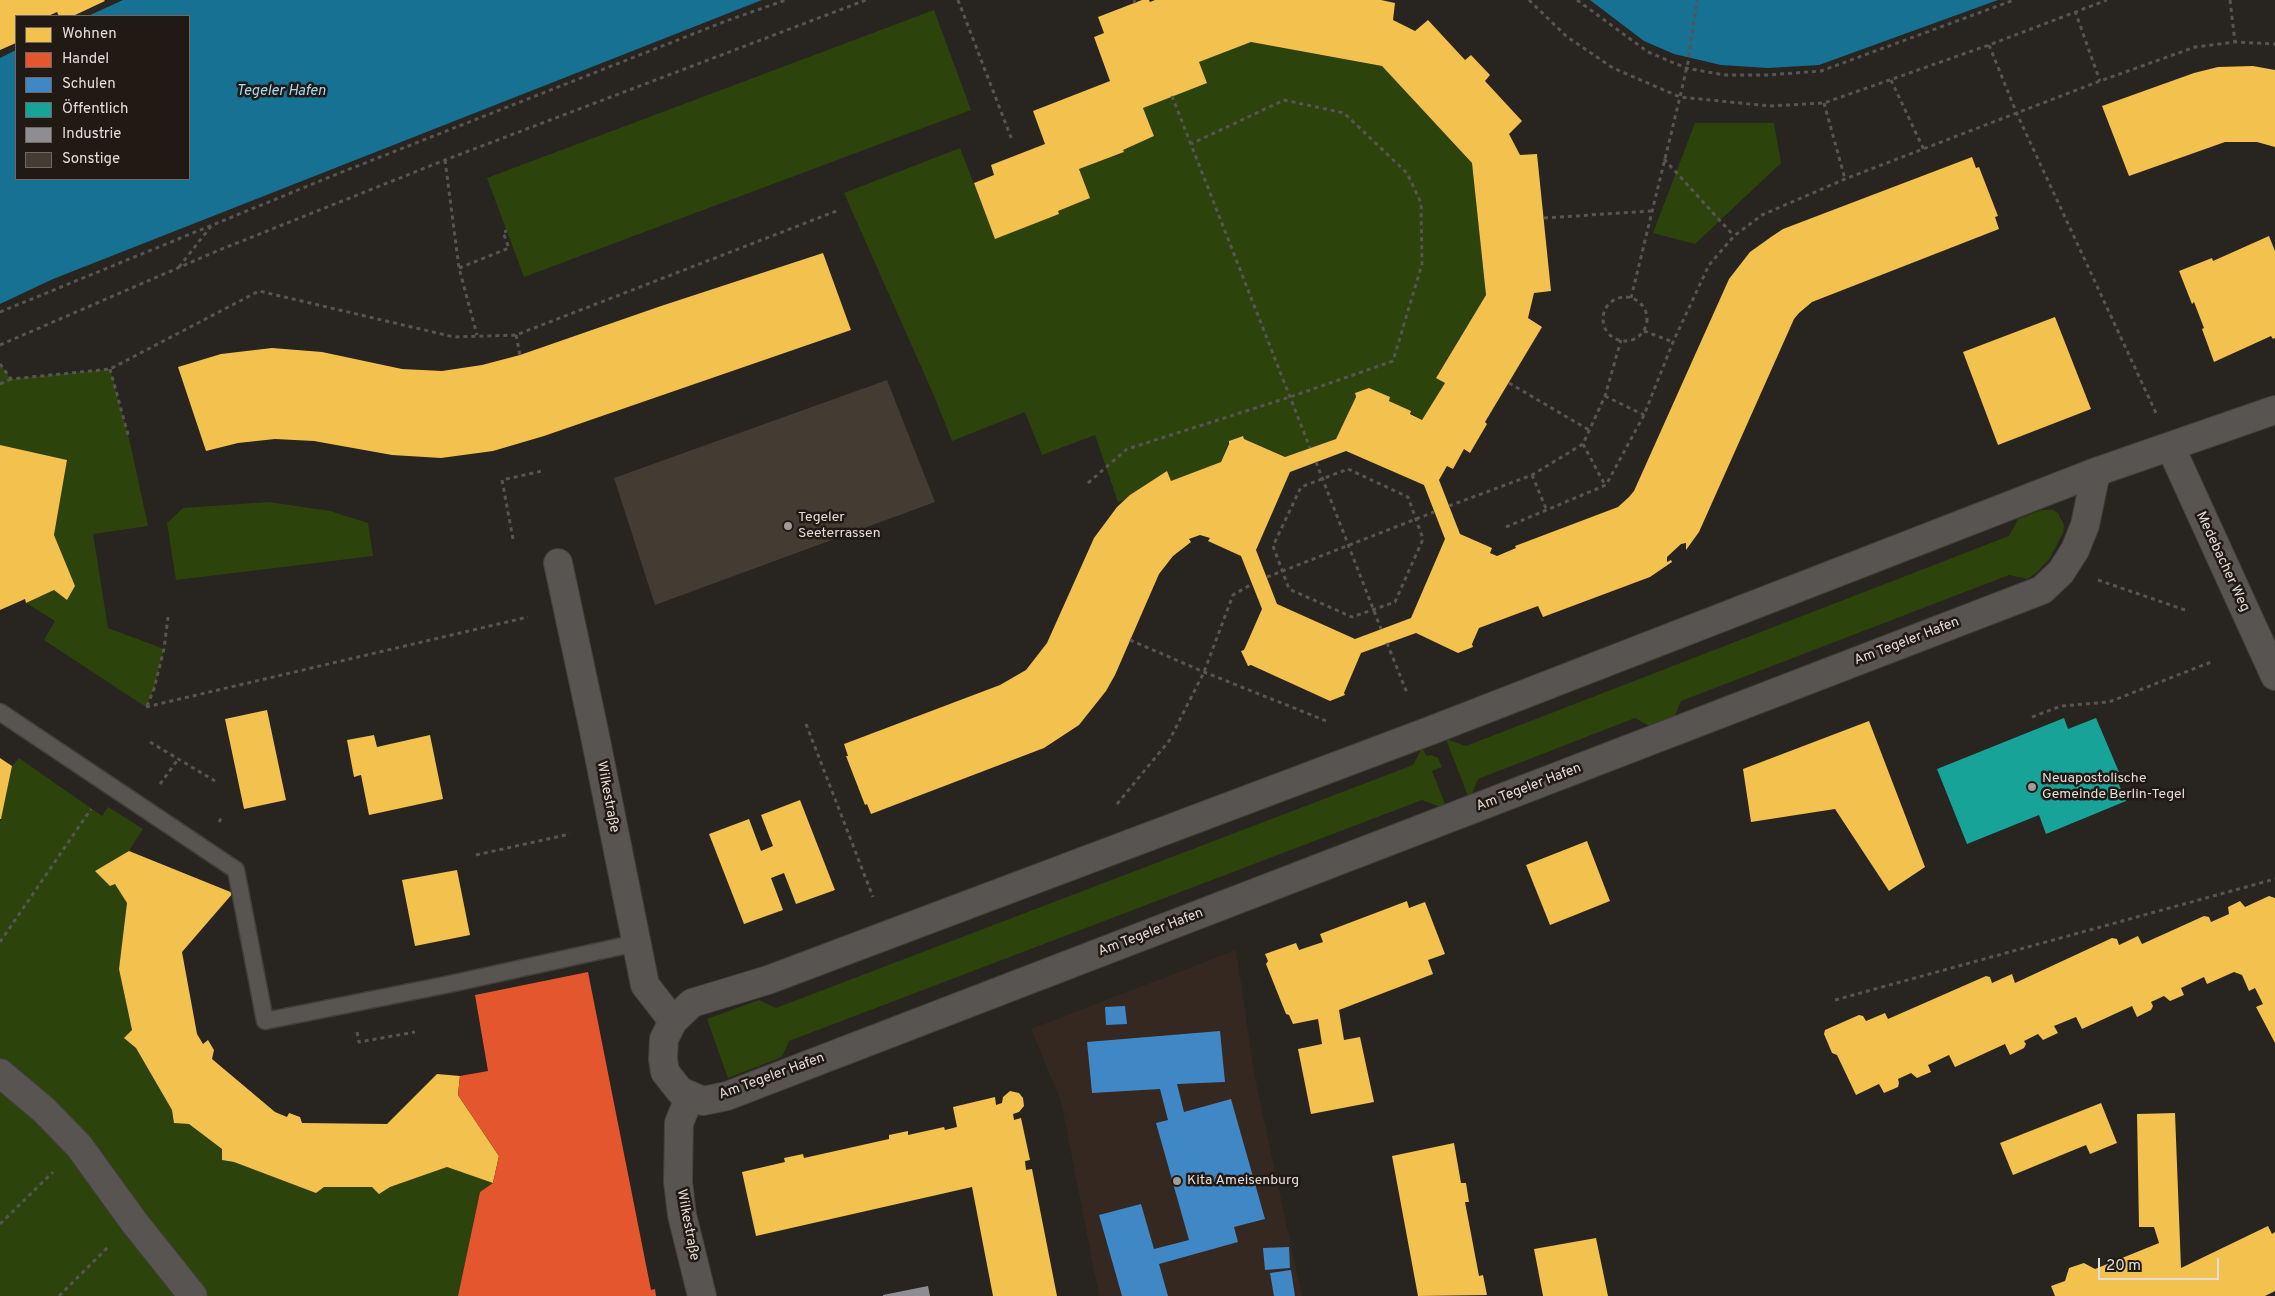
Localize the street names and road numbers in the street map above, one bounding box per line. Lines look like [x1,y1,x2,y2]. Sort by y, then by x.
street label: Medebacher Weg [2191,509,2253,615]
street label: Am Tegeler Hafen [1852,614,1962,670]
street label: Wilkestraße [592,760,622,834]
street label: Am Tegeler Hafen [1474,760,1584,816]
street label: Am Tegeler Hafen [1096,905,1206,961]
street label: Am Tegeler Hafen [717,1050,827,1104]
street label: Wilkestraße [672,1188,702,1262]

